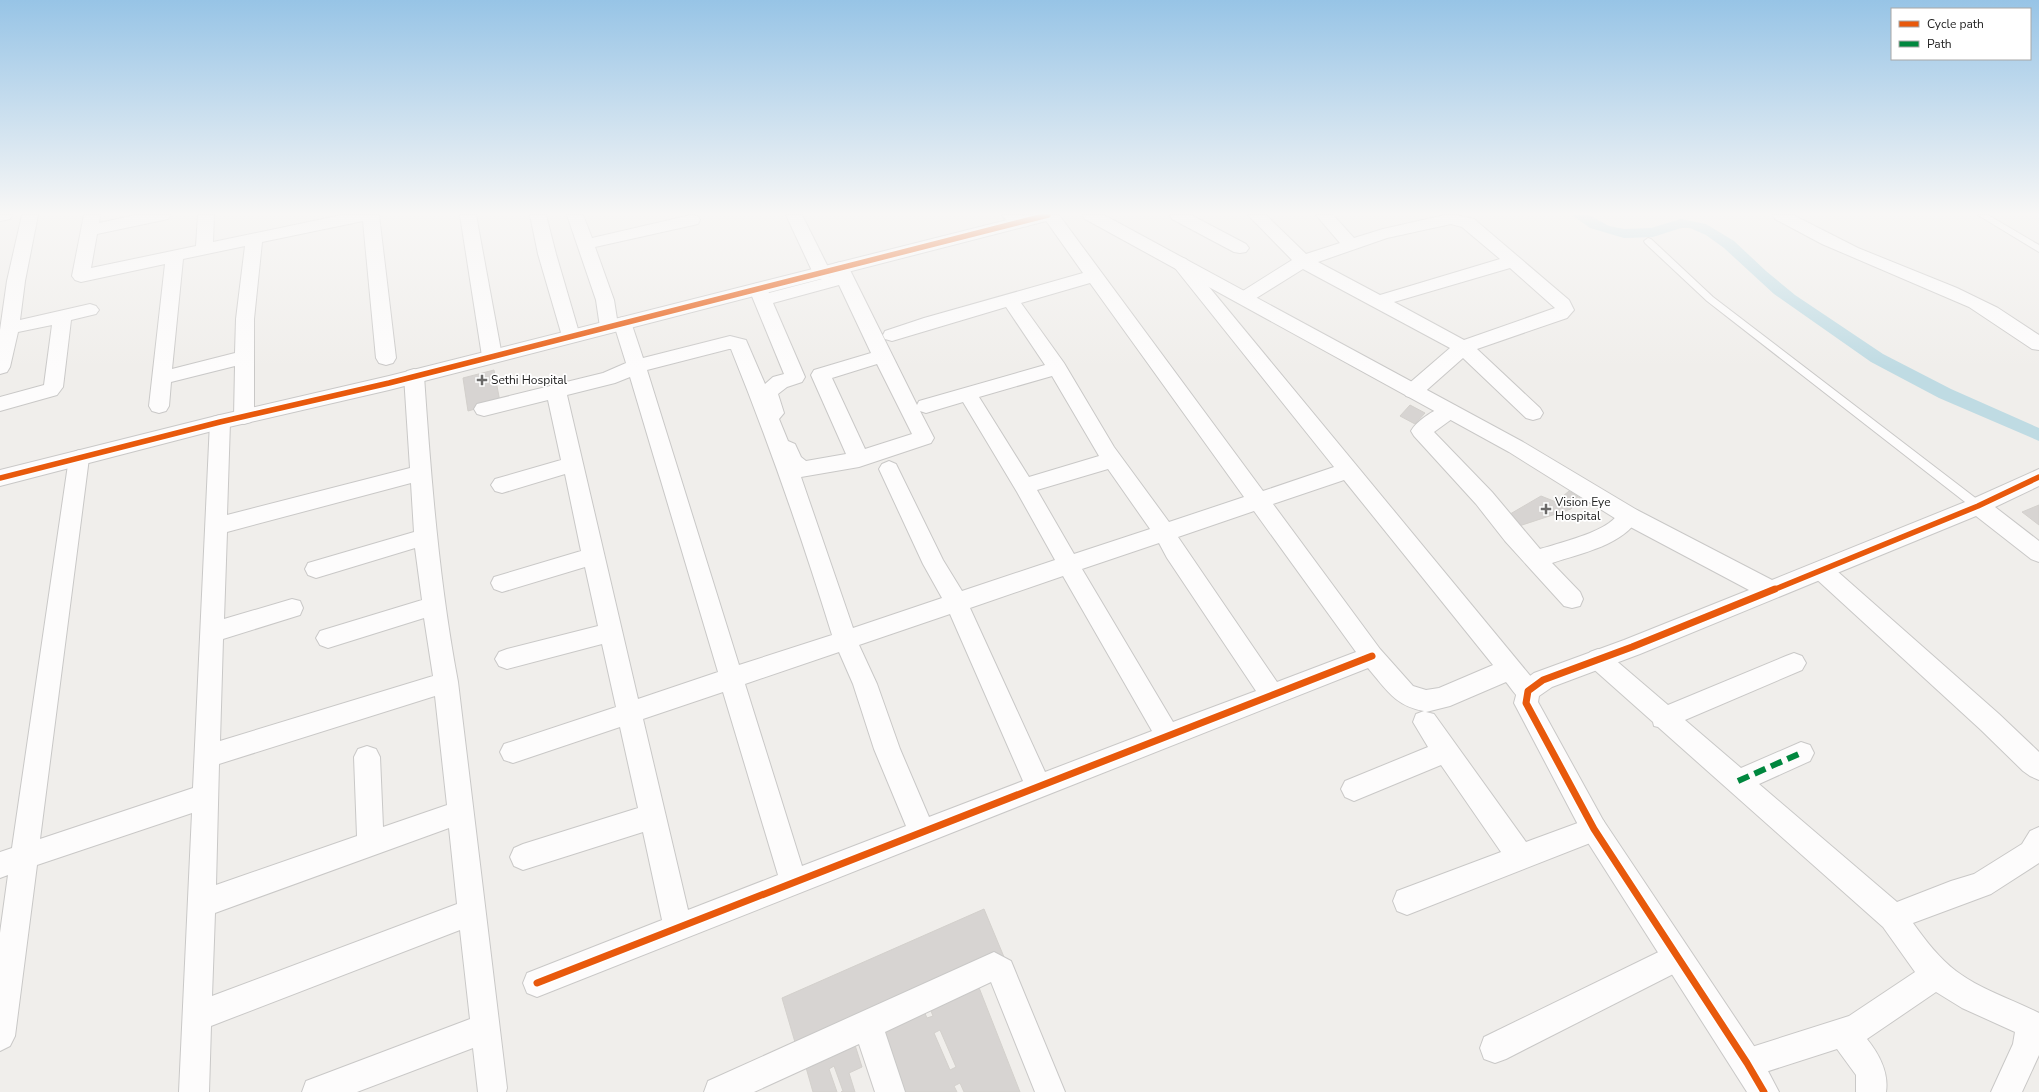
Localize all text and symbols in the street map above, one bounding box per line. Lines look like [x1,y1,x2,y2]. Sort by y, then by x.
legend [1891,8,2031,60]
text: Cycle path [1927,16,1984,32]
text: Path [1927,36,1952,52]
place label: Sethi Hospital [491,372,568,388]
marker: Sethi Hospital [476,374,488,386]
place label: Vision Eye Hospital [1554,494,1611,524]
marker: Vision Eye Hospital [1540,503,1552,515]

